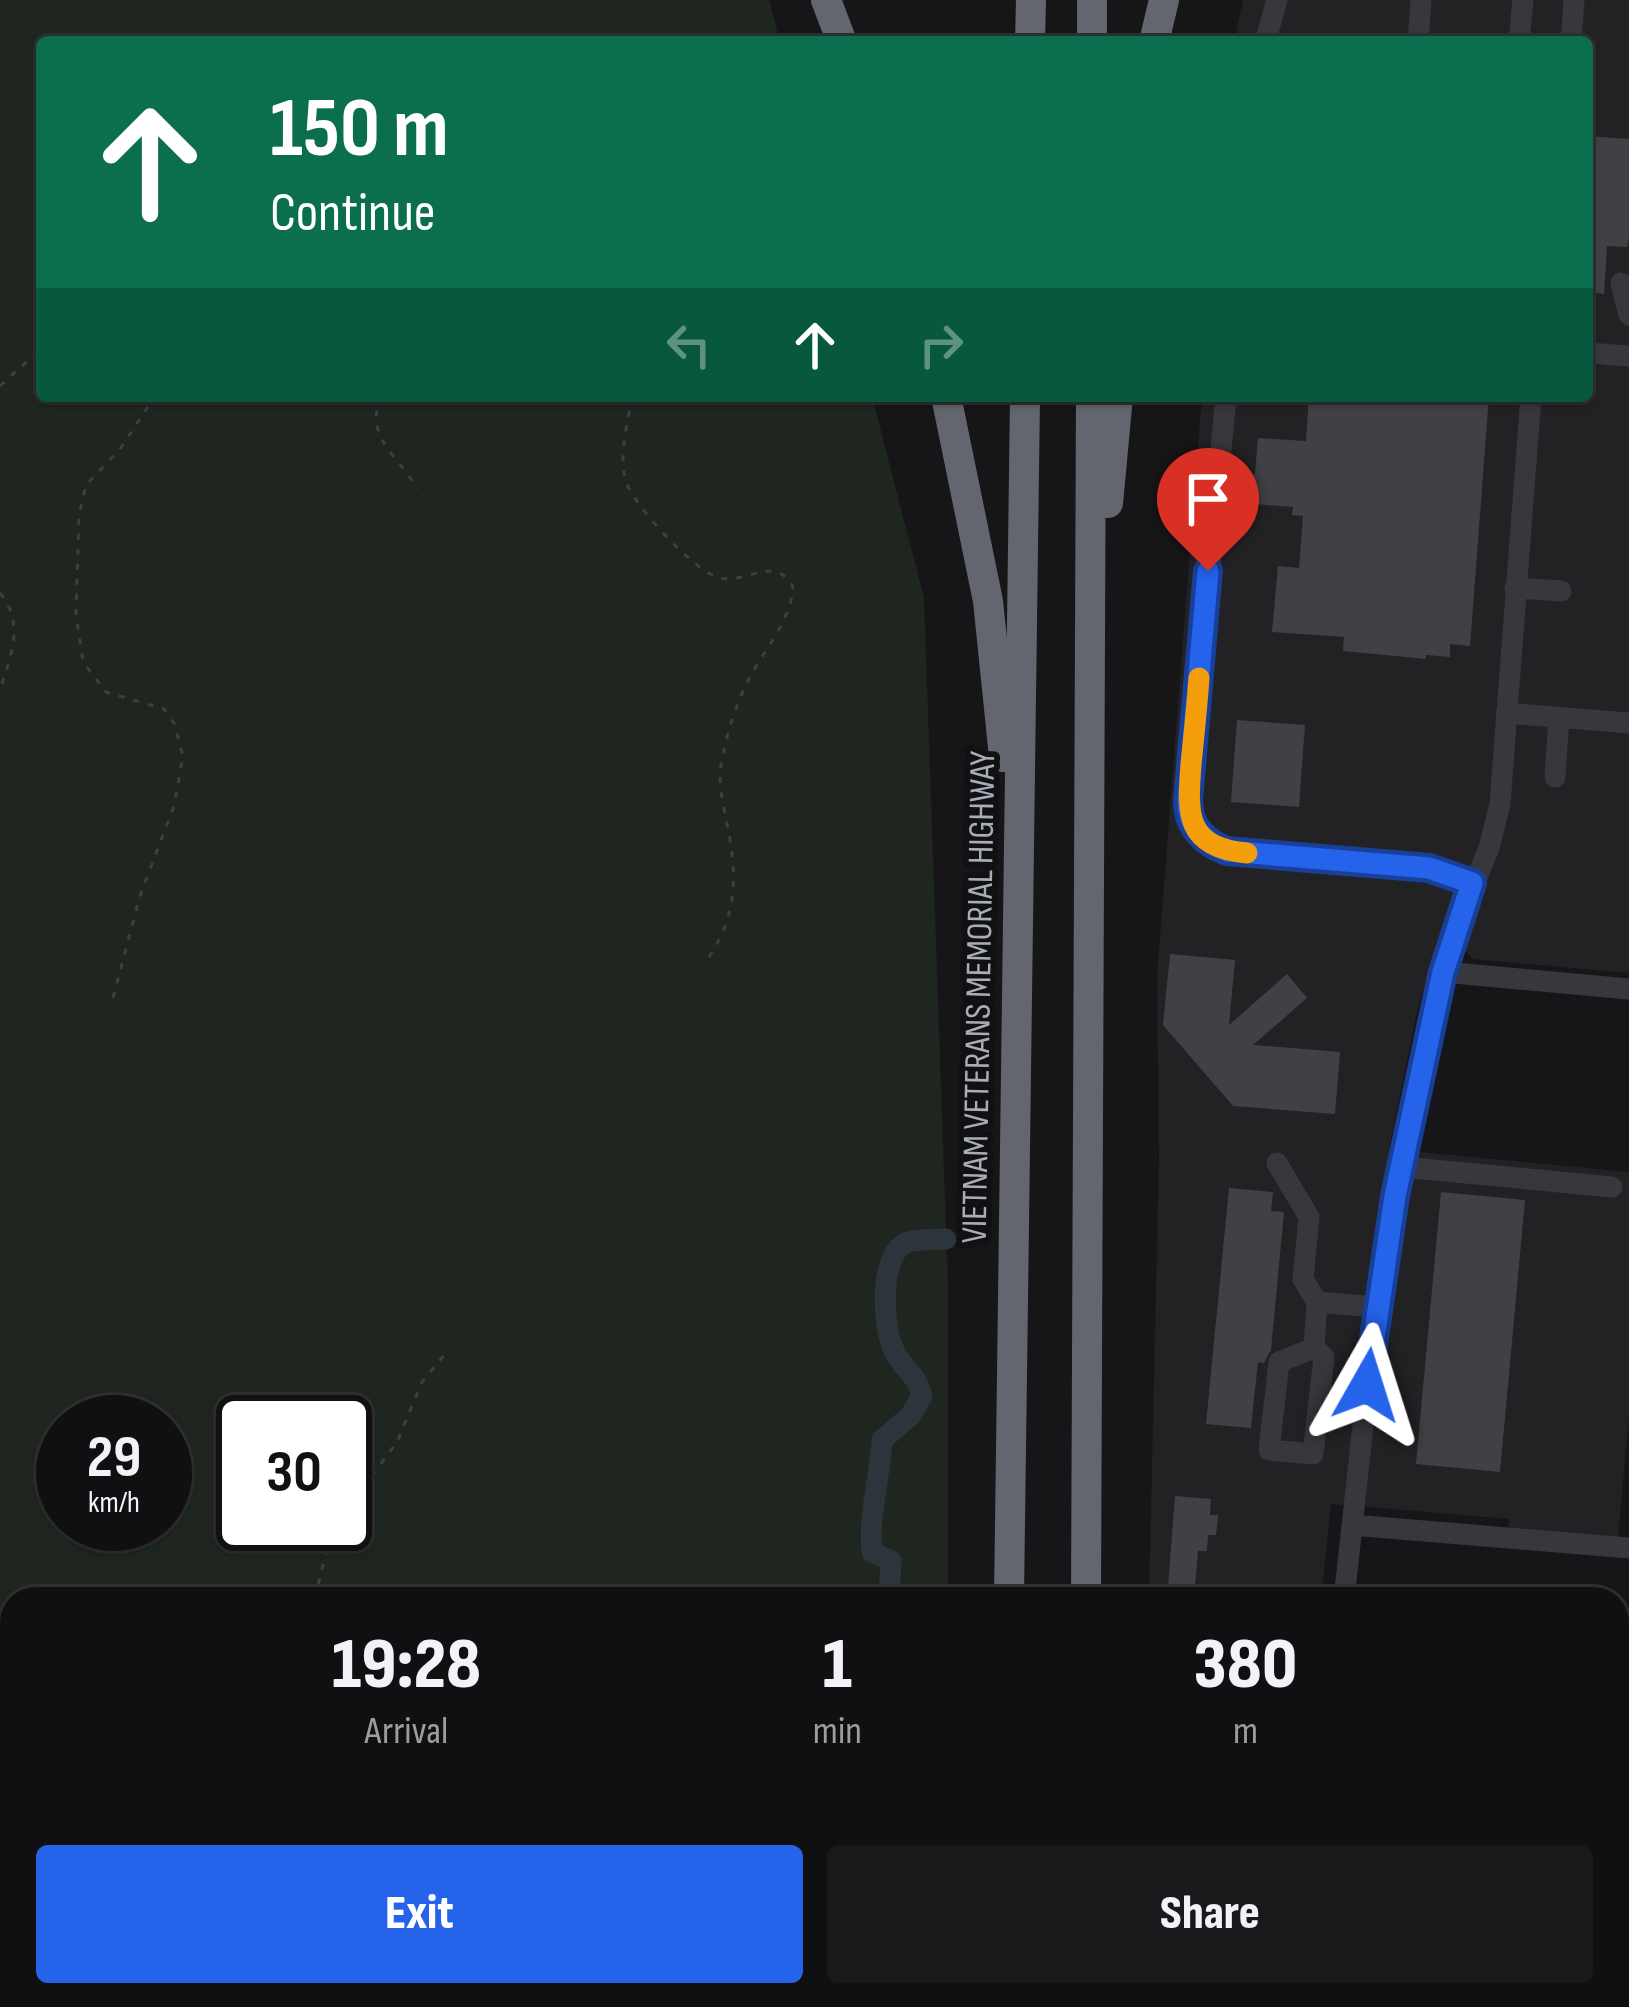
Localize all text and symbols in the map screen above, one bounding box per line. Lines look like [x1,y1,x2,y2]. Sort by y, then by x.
text: 150 m [270,79,449,180]
icon: ahead [72,84,228,240]
text: Continue [270,181,436,246]
icon: left [656,312,722,378]
icon: ahead [782,312,848,378]
icon: right [908,312,974,378]
pin [1157,448,1259,571]
icon: arrive [1175,466,1241,532]
street label: VIETNAM VETERANS MEMORIAL HIGHWAY [954,750,1005,1244]
position arrow [1304,1322,1430,1448]
speed limit sign: 30 [216,1395,372,1551]
text: 29 [87,1422,141,1494]
text: km/h [88,1485,140,1521]
text: 19:28 [332,1622,481,1709]
text: 1 [823,1622,852,1709]
text: 380 [1194,1622,1297,1709]
text: Arrival [365,1708,448,1755]
text: min [813,1708,862,1755]
text: m [1233,1708,1258,1755]
button: Exit [36,1845,803,1983]
button: Share [827,1845,1593,1983]

